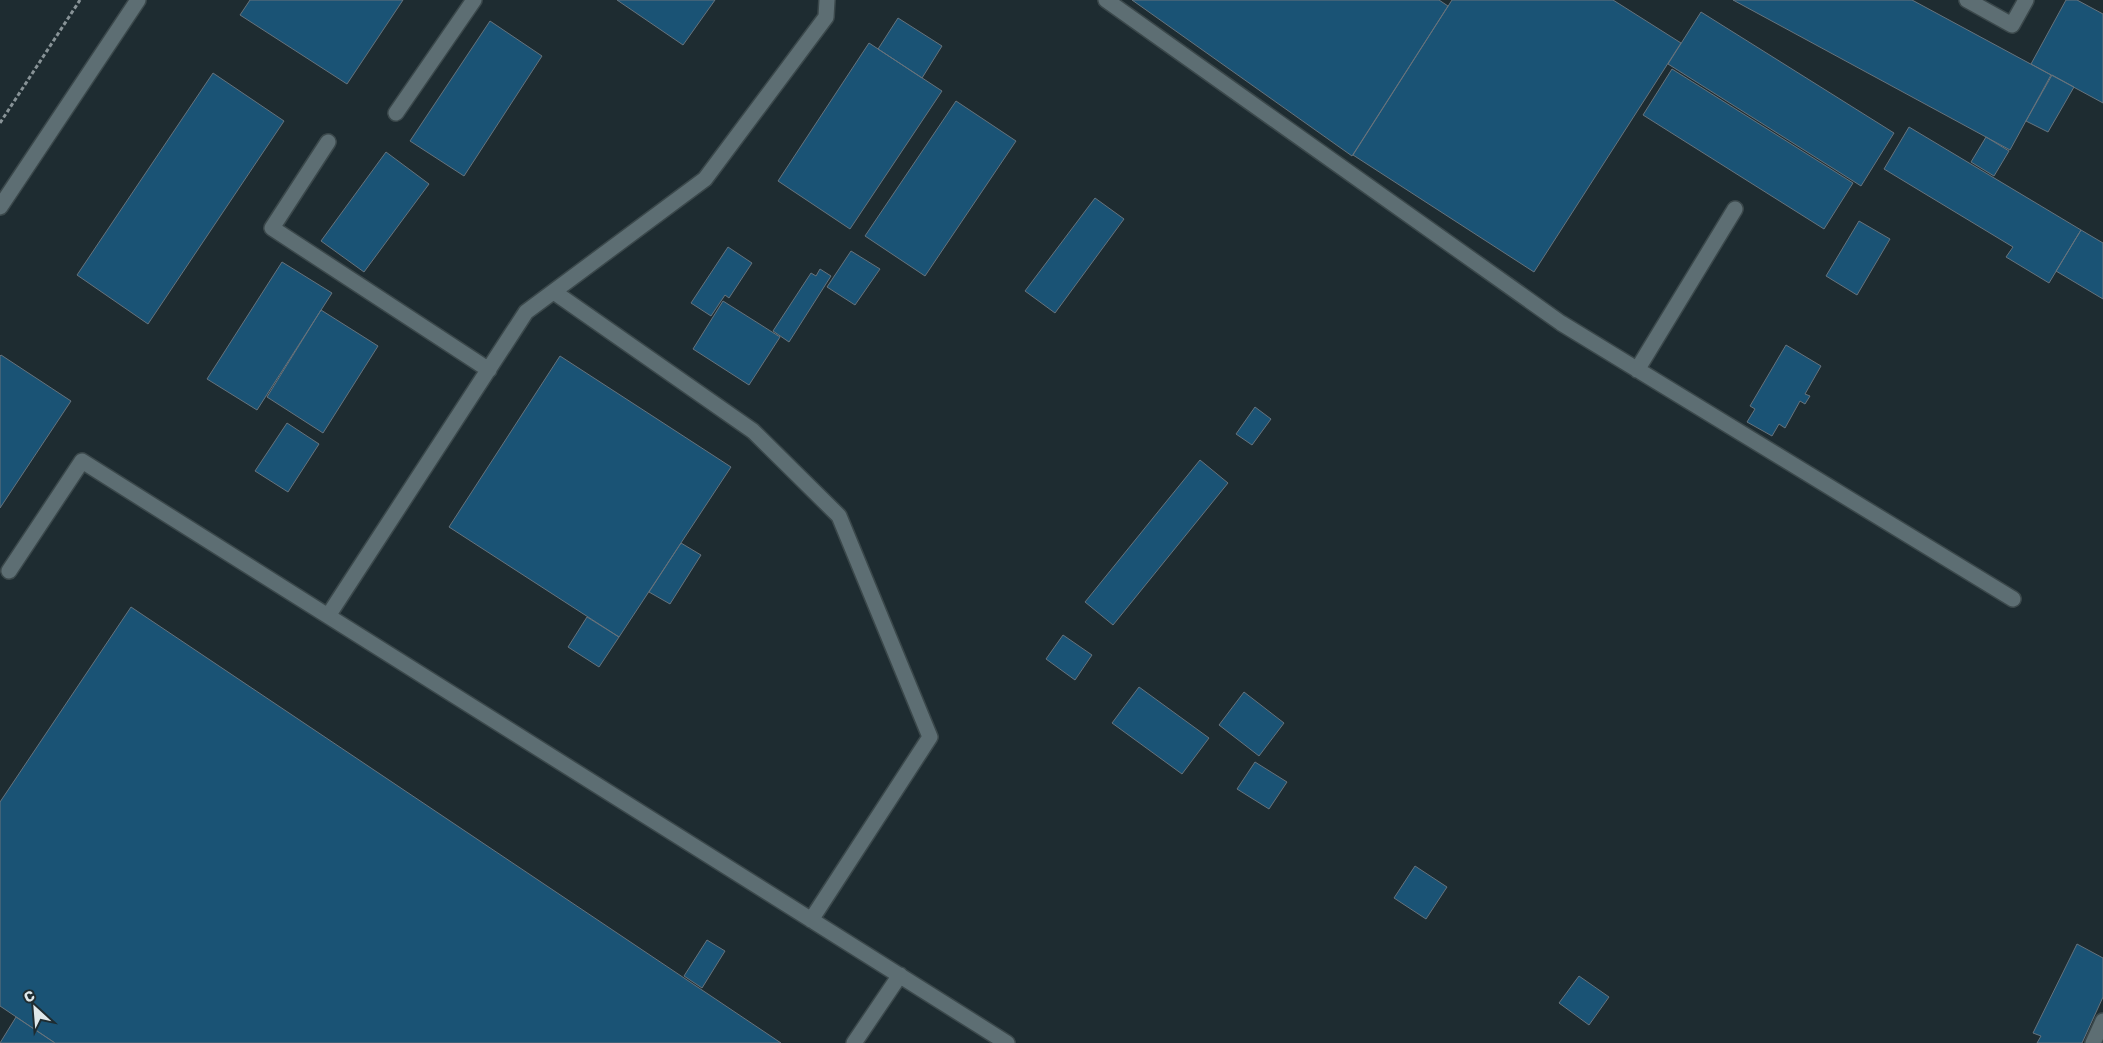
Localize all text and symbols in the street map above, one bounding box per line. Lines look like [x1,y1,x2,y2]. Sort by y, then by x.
north arrow [10,983,60,1033]
text: С [21,987,38,1007]

